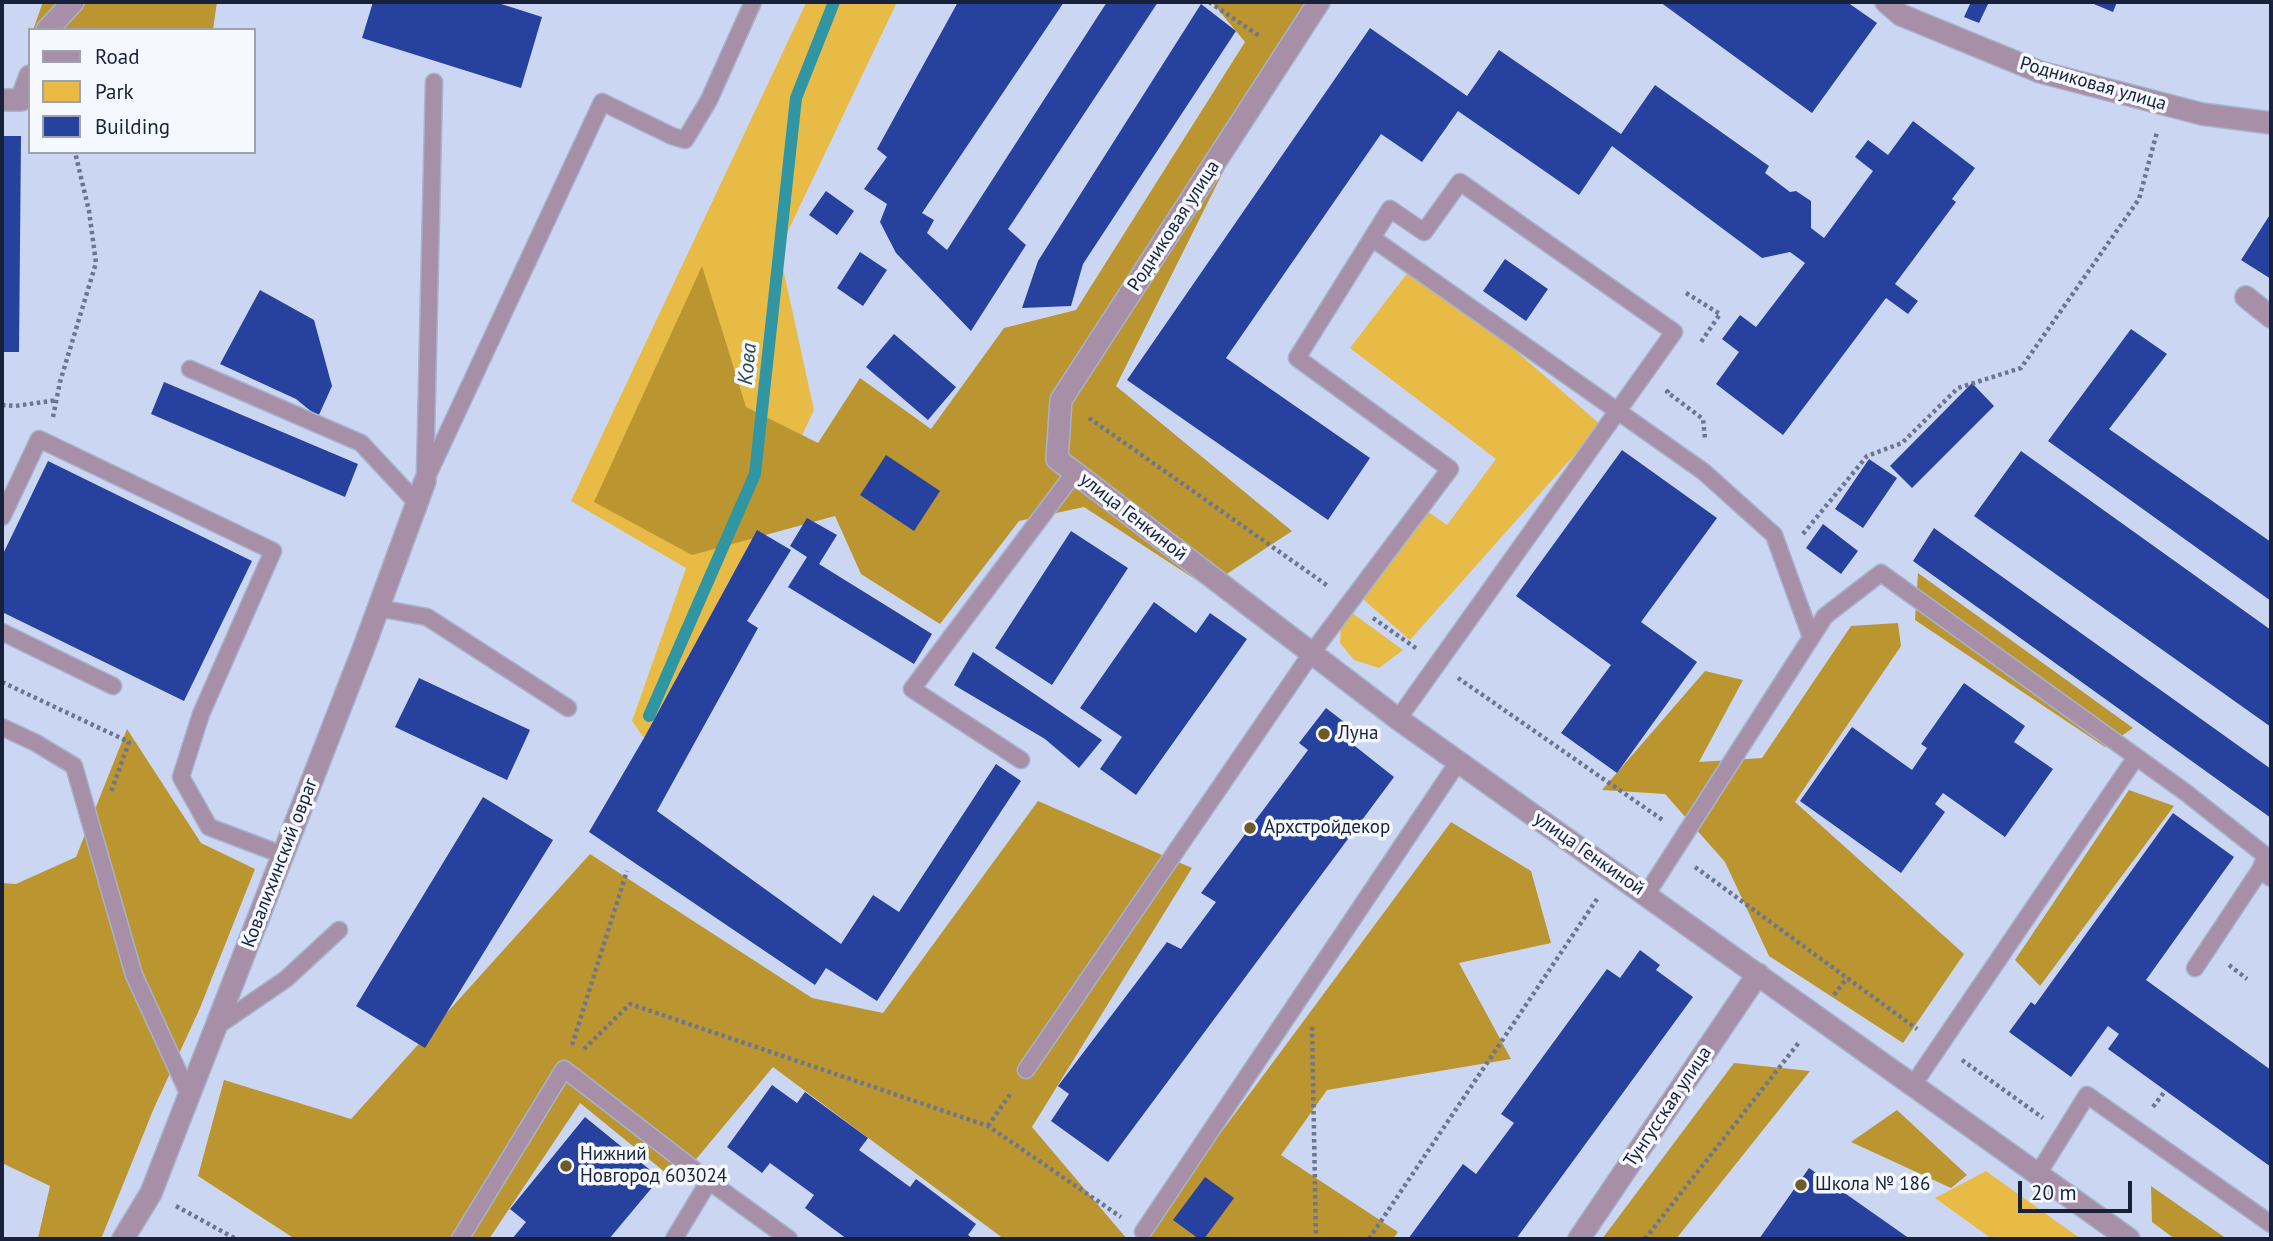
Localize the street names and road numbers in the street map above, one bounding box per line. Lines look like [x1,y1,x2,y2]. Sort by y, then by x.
street label: Родниковая улица [2017,52,2169,116]
street label: Родниковая улица [1123,156,1225,296]
street label: улица Генкиной [1075,468,1191,566]
street label: Ковалихинский овраг [237,775,323,951]
street label: улица Генкиной [1529,807,1649,901]
street label: Тунгусская улица [1619,1042,1717,1172]

